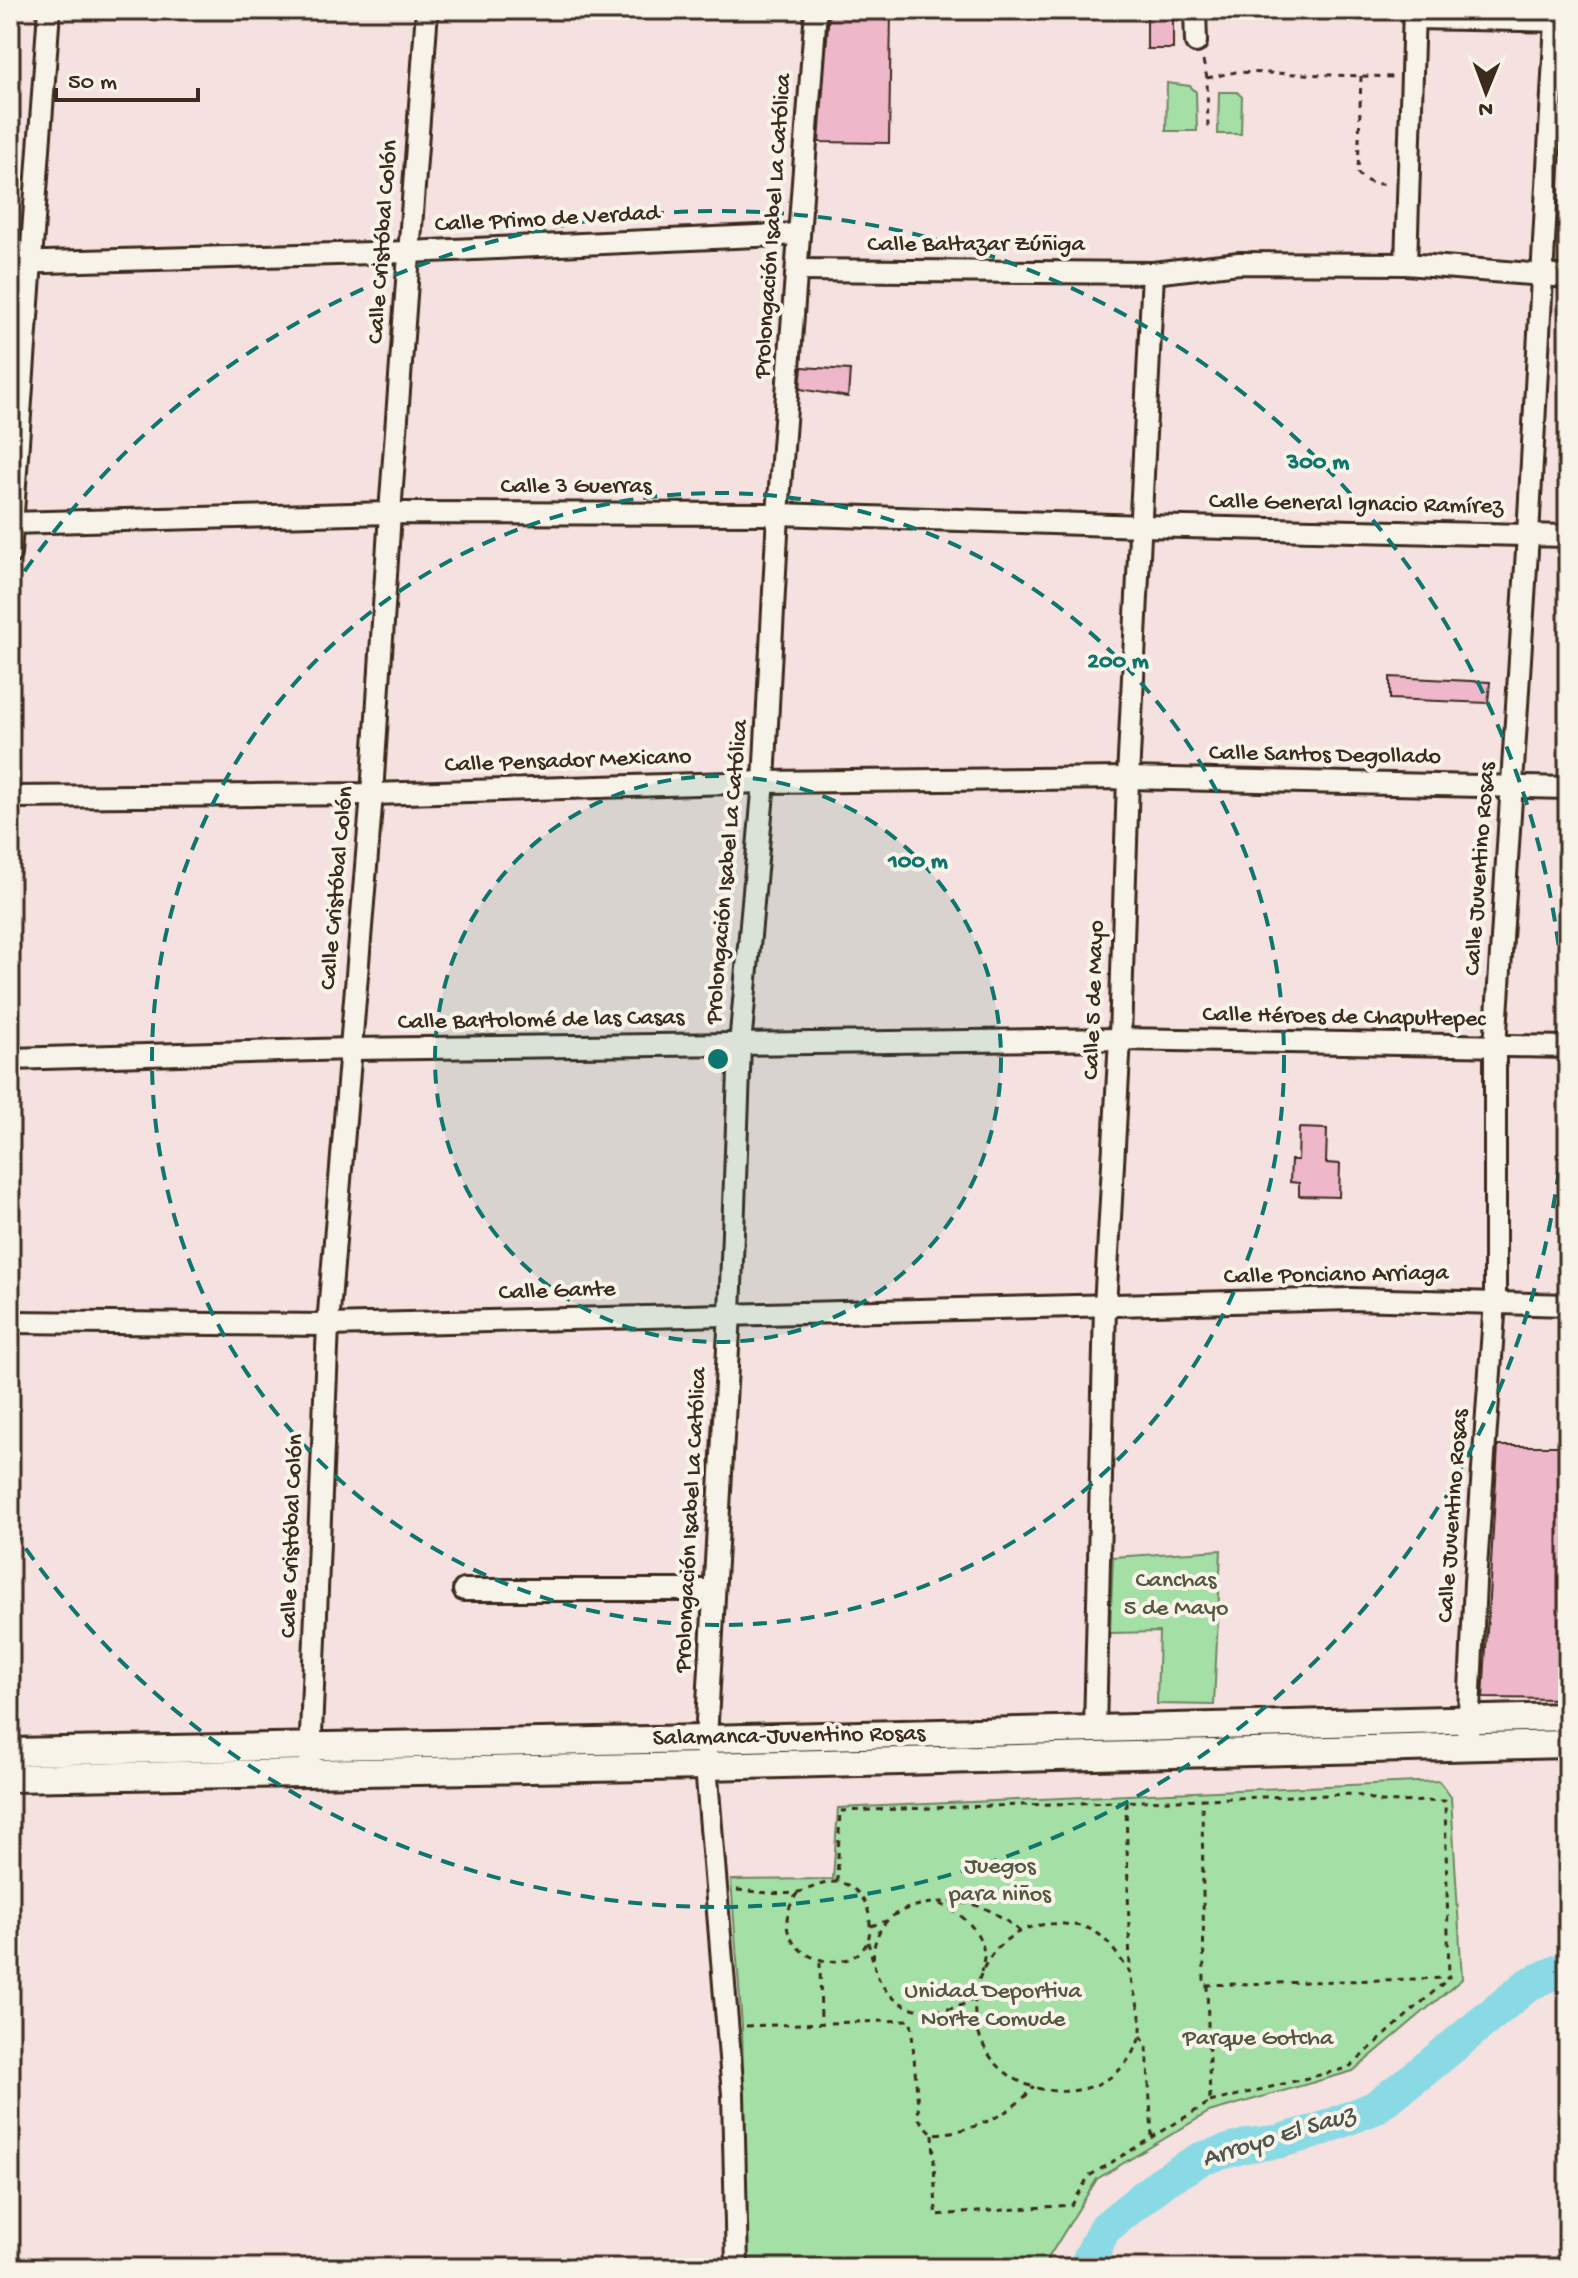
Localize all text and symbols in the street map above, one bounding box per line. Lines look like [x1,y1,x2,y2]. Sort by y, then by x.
scale bar [56,52,198,102]
north arrow [1446,52,1526,132]
text: 50 m [68,69,117,98]
street label: Prolongación Isabel La Católica [749,72,799,380]
text: N [1478,95,1493,121]
street label: Calle Cristóbal Colón [362,138,406,345]
street label: Calle Primo de Verdad [434,200,662,240]
street label: Calle Baltazar Zúñiga [867,231,1085,260]
text: 300 m [1286,449,1349,478]
street label: Calle 3 Guerras [500,473,653,502]
street label: Calle General Ignacio Ramírez [1209,488,1505,522]
text: 200 m [1087,648,1149,677]
street label: Prolongación Isabel La Católica [700,718,756,1026]
street label: Calle Santos Degollado [1209,739,1441,773]
street label: Calle Pensador Mexicano [444,743,692,781]
street label: Calle Juventino Rosas [1459,760,1503,977]
street label: Calle Cristóbal Colón [315,784,361,991]
text: 100 m [887,848,948,877]
street label: Calle 5 de Mayo [1078,920,1112,1080]
street label: Calle Héroes de Chapultepec [1202,1001,1487,1035]
street label: Calle Bartolomé de las Casas [397,1004,686,1038]
centre of rings [704,1045,732,1073]
street label: Calle Ponciano Arriaga [1223,1260,1449,1292]
street label: Calle Gante [498,1275,617,1309]
street label: Prolongación Isabel La Católica [669,1366,715,1674]
street label: Calle Juventino Rosas [1432,1407,1476,1624]
street label: Calle Cristóbal Colón [275,1433,311,1639]
park label: Canchas 5 de Mayo [1124,1567,1228,1624]
street label: Salamanca-Juventino Rosas [652,1720,927,1754]
park label: Juegos para niños [948,1853,1052,1910]
park label: Unidad Deportiva Norte Comude [904,1978,1082,2035]
park label: Parque Gotcha [1182,2025,1334,2054]
water label: Arroyo El Sauz [1199,2100,1361,2176]

